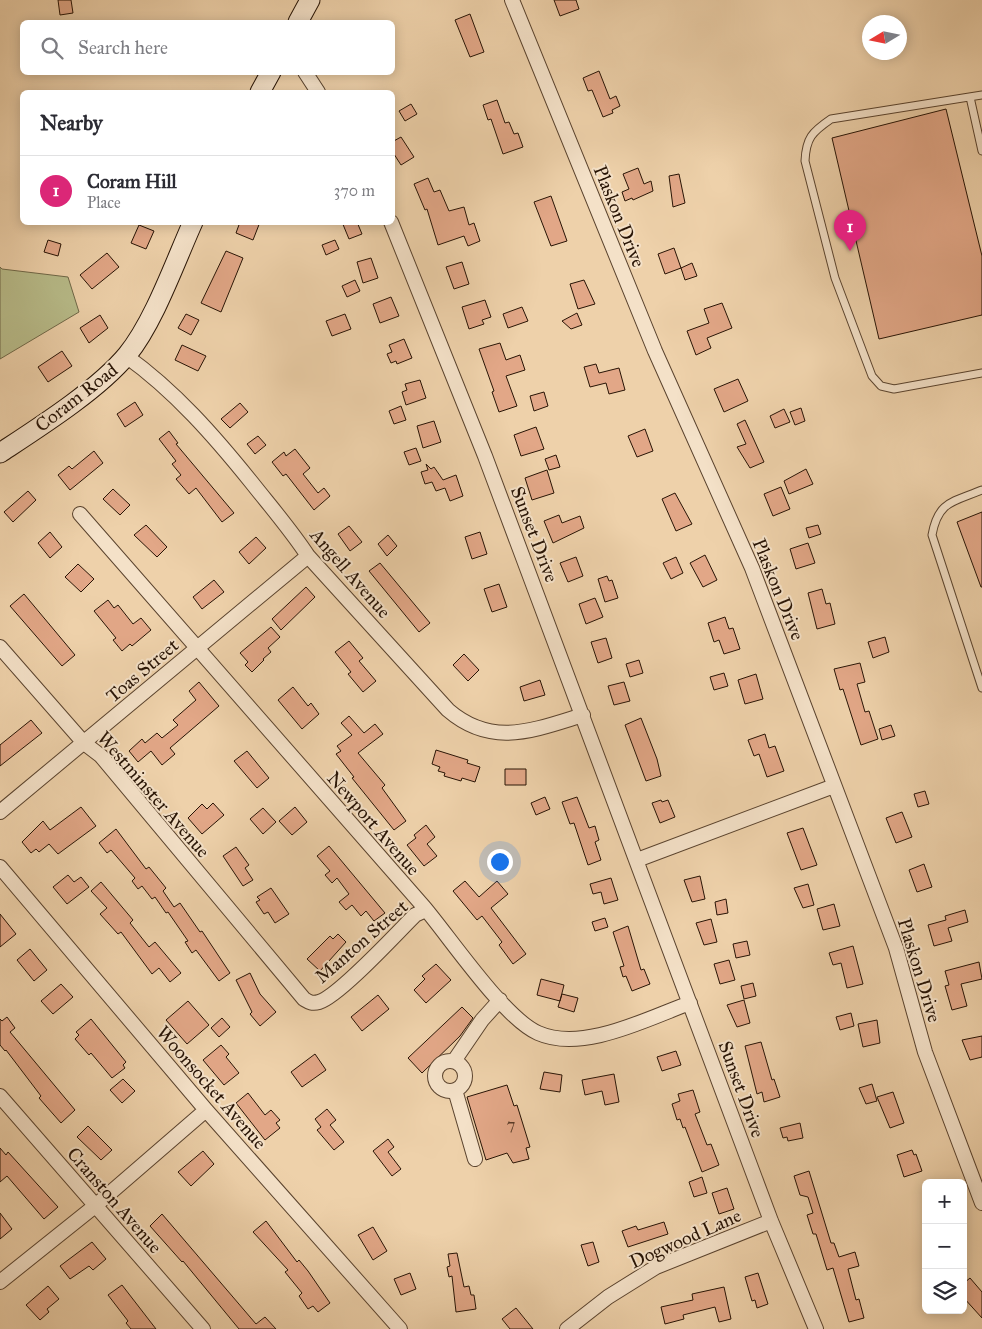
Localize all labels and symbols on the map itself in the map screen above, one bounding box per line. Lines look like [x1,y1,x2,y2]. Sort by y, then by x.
north arrow [862,15,907,60]
street label: Plaskon Drive [589,162,650,270]
pin: 1 [834,210,866,251]
street label: Coram Road [30,358,122,437]
street label: Sunset Drive [506,483,563,585]
street label: Angell Avenue [304,523,396,624]
street label: Plaskon Drive [748,535,809,643]
street label: Toas Street [101,633,183,707]
street label: Westminster Avenue [92,726,215,862]
street label: Newport Avenue [322,767,425,880]
your location [487,849,513,875]
street label: Manton Street [310,895,413,988]
street label: Plaskon Drive [893,915,946,1025]
street label: Woonsocket Avenue [152,1021,272,1154]
street label: Sunset Drive [713,1038,770,1141]
house number: 7 [507,1115,515,1134]
street label: Cranston Avenue [62,1143,167,1258]
street label: Dogwood Lane [626,1204,745,1274]

